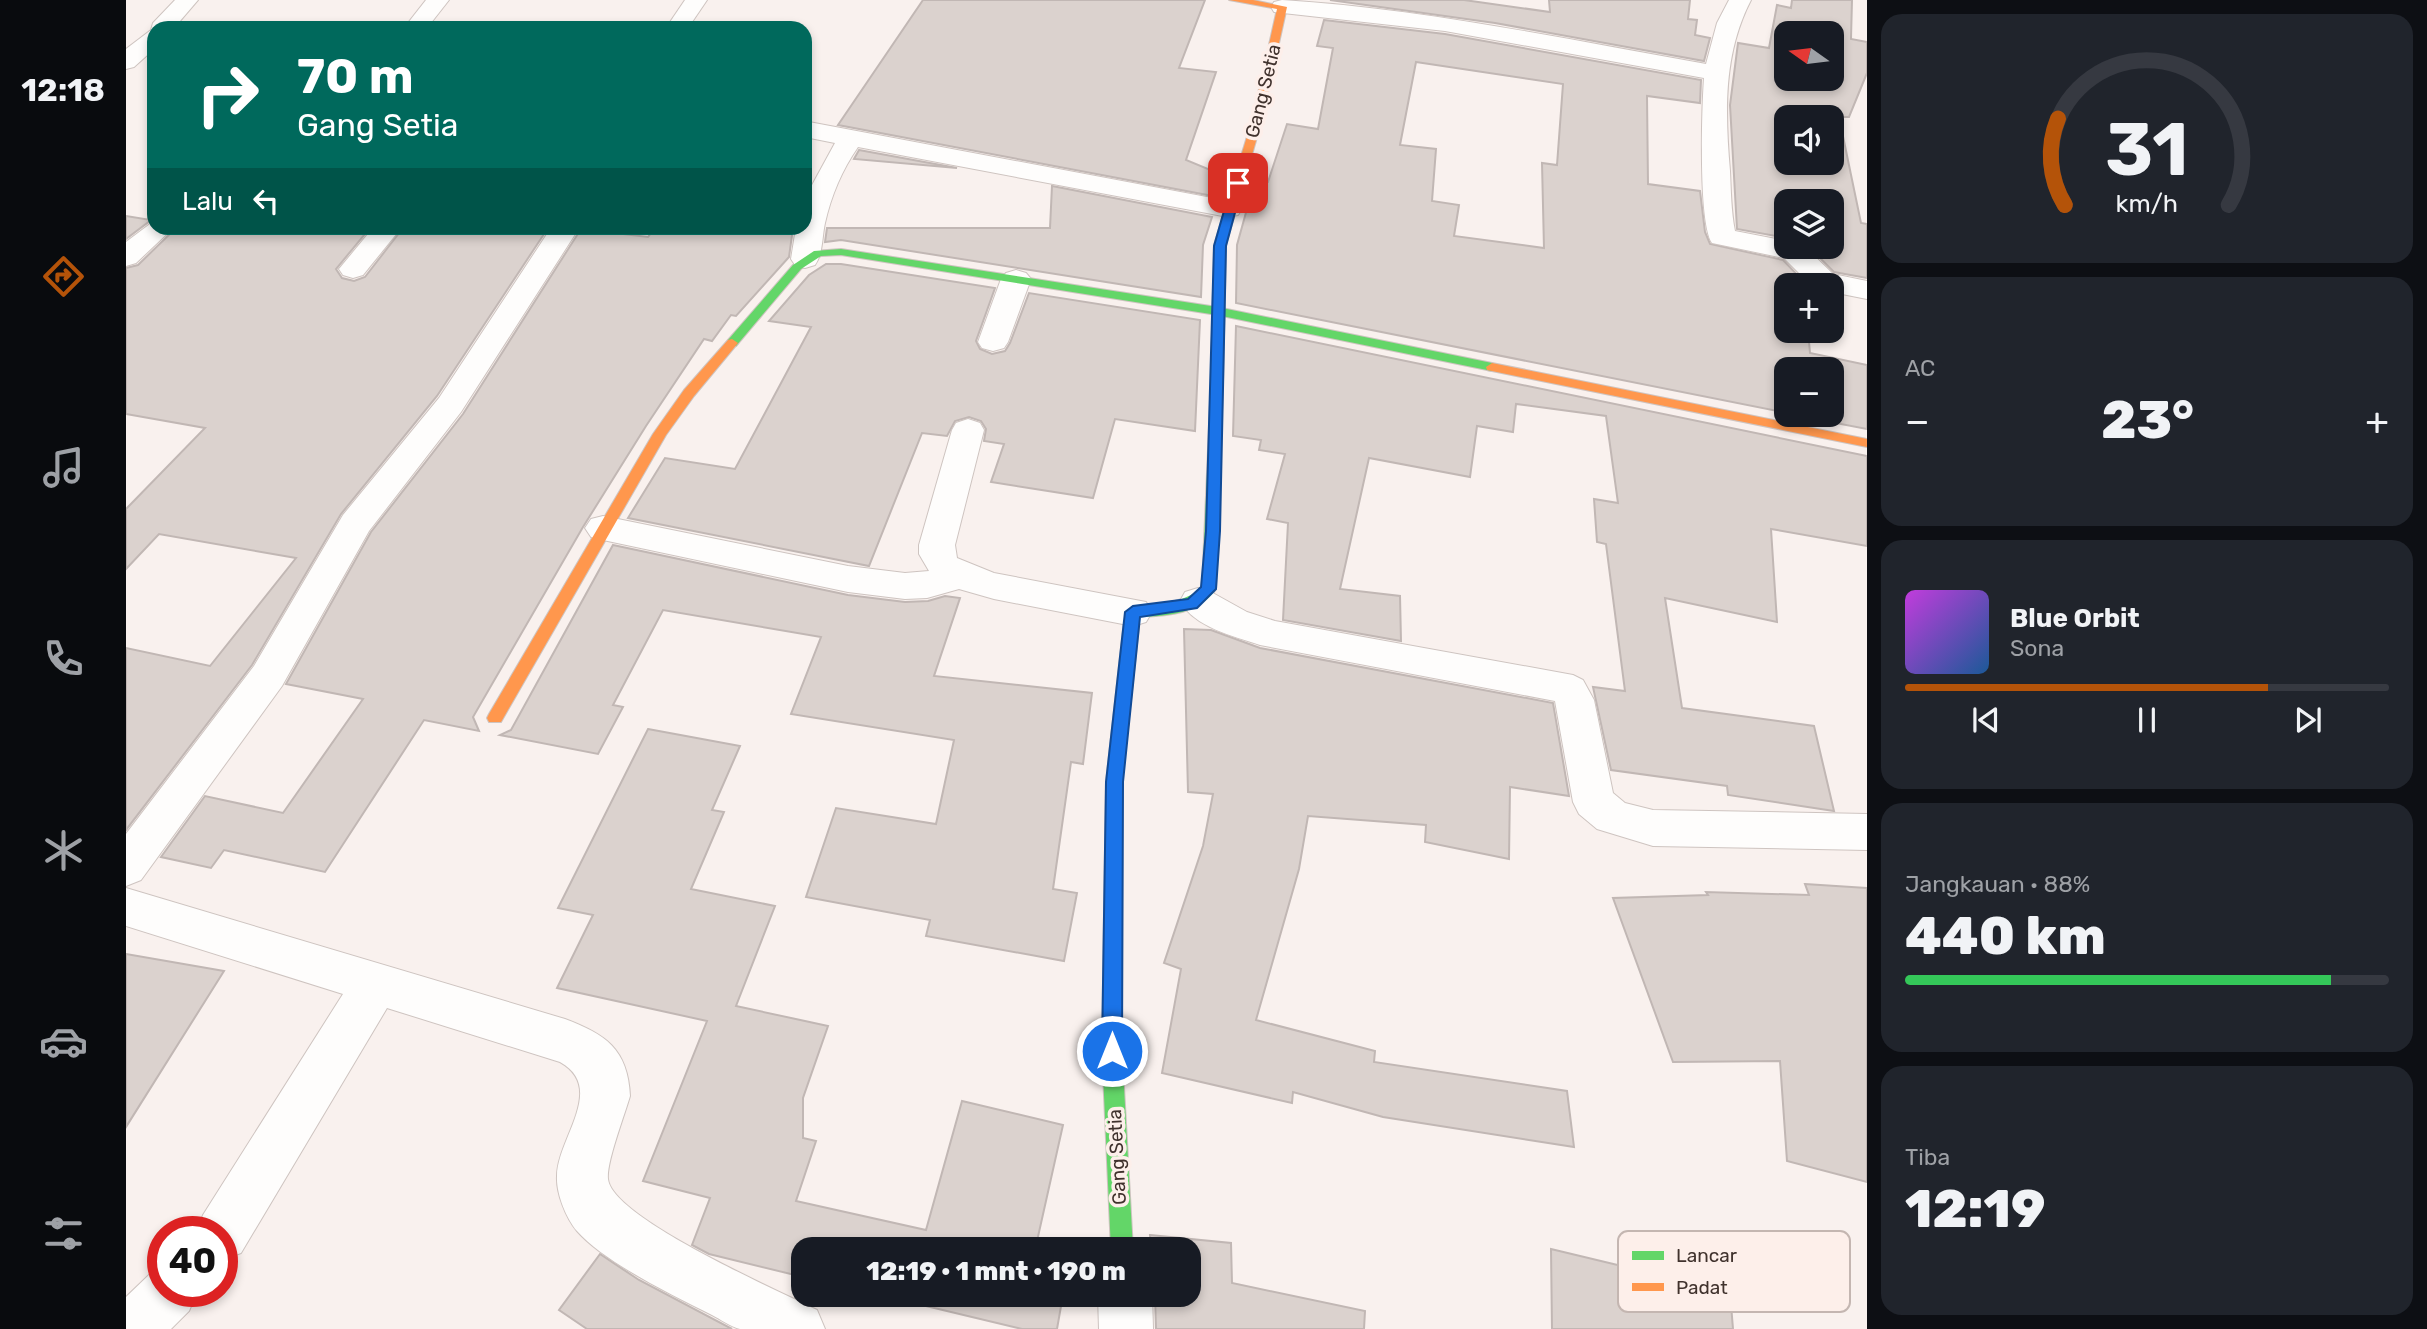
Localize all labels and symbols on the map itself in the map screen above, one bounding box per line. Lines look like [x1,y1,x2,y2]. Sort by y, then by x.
north arrow [1774,21,1844,91]
street label: Gang Setia [1240,42,1286,140]
pin [1208,153,1268,213]
position arrow [1075,1014,1149,1088]
street label: Gang Setia [1103,1109,1131,1205]
speed limit sign: 40 [147,1216,238,1307]
legend [1618,1231,1850,1312]
text: Lancar [1676,1244,1738,1267]
text: Padat [1676,1276,1728,1299]

